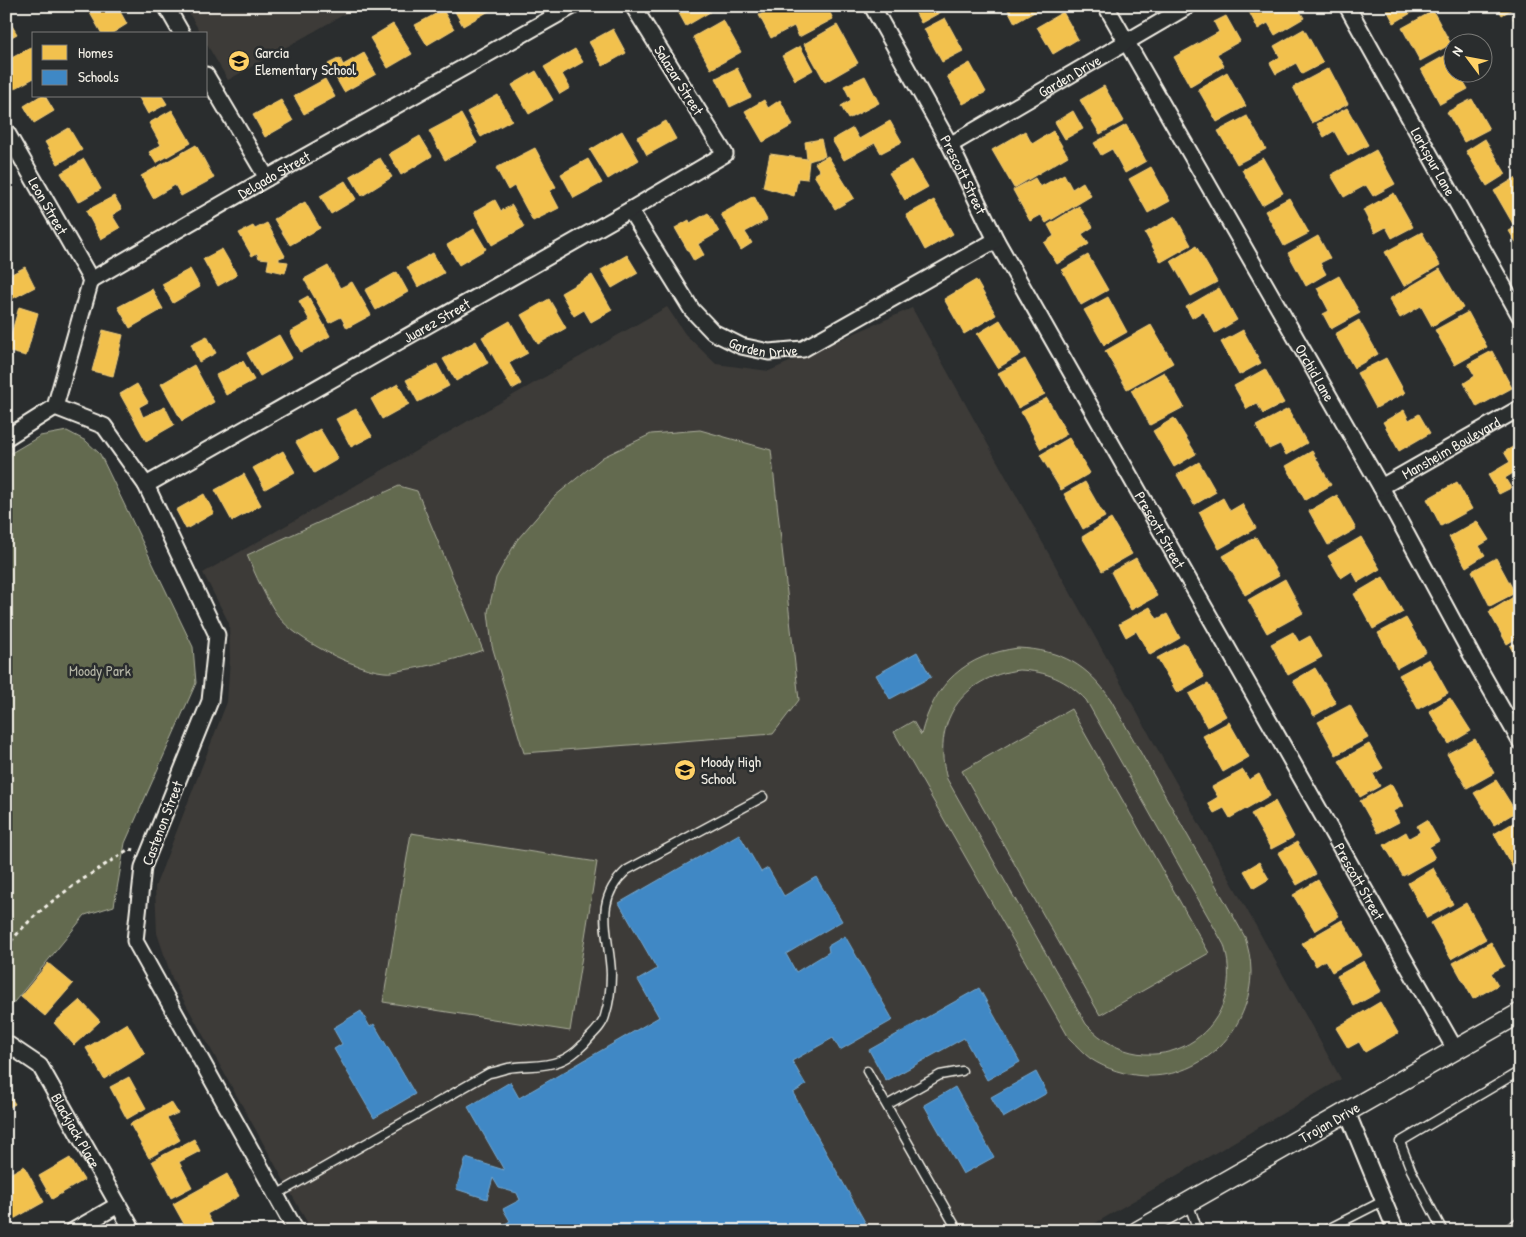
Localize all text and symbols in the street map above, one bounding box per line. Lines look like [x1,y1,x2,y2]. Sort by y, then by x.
legend [32,32,208,98]
north arrow [1444,32,1494,82]
street label: Salazar Street [649,41,709,120]
text: Homes [78,42,113,63]
place label: Garcia Elementary School [255,42,356,80]
text: N [1447,42,1467,59]
school or university icon: Garcia Elementary School [227,49,251,73]
street label: Garden Drive [1034,49,1104,102]
text: Schools [78,66,119,87]
street label: Larkspur Lane [1406,123,1461,199]
street label: Prescott Street [936,131,993,218]
street label: Delgado Street [234,145,314,203]
street label: Leon Street [24,173,74,239]
street label: Juarez Street [399,292,475,347]
street label: Garden Drive [726,331,798,362]
street label: Orchid Lane [1291,340,1340,405]
street label: Mansheim Boulevard [1398,411,1504,484]
street label: Prescott Street [1130,487,1191,573]
park label: Moody Park [69,660,131,681]
place label: Moody High School [701,751,761,789]
school or university icon: Moody High School [673,758,697,782]
street label: Castenon Street [136,777,188,868]
street label: Prescott Street [1330,839,1390,924]
street label: Blackjack Place [47,1089,106,1172]
street label: Trojan Drive [1295,1096,1363,1148]

